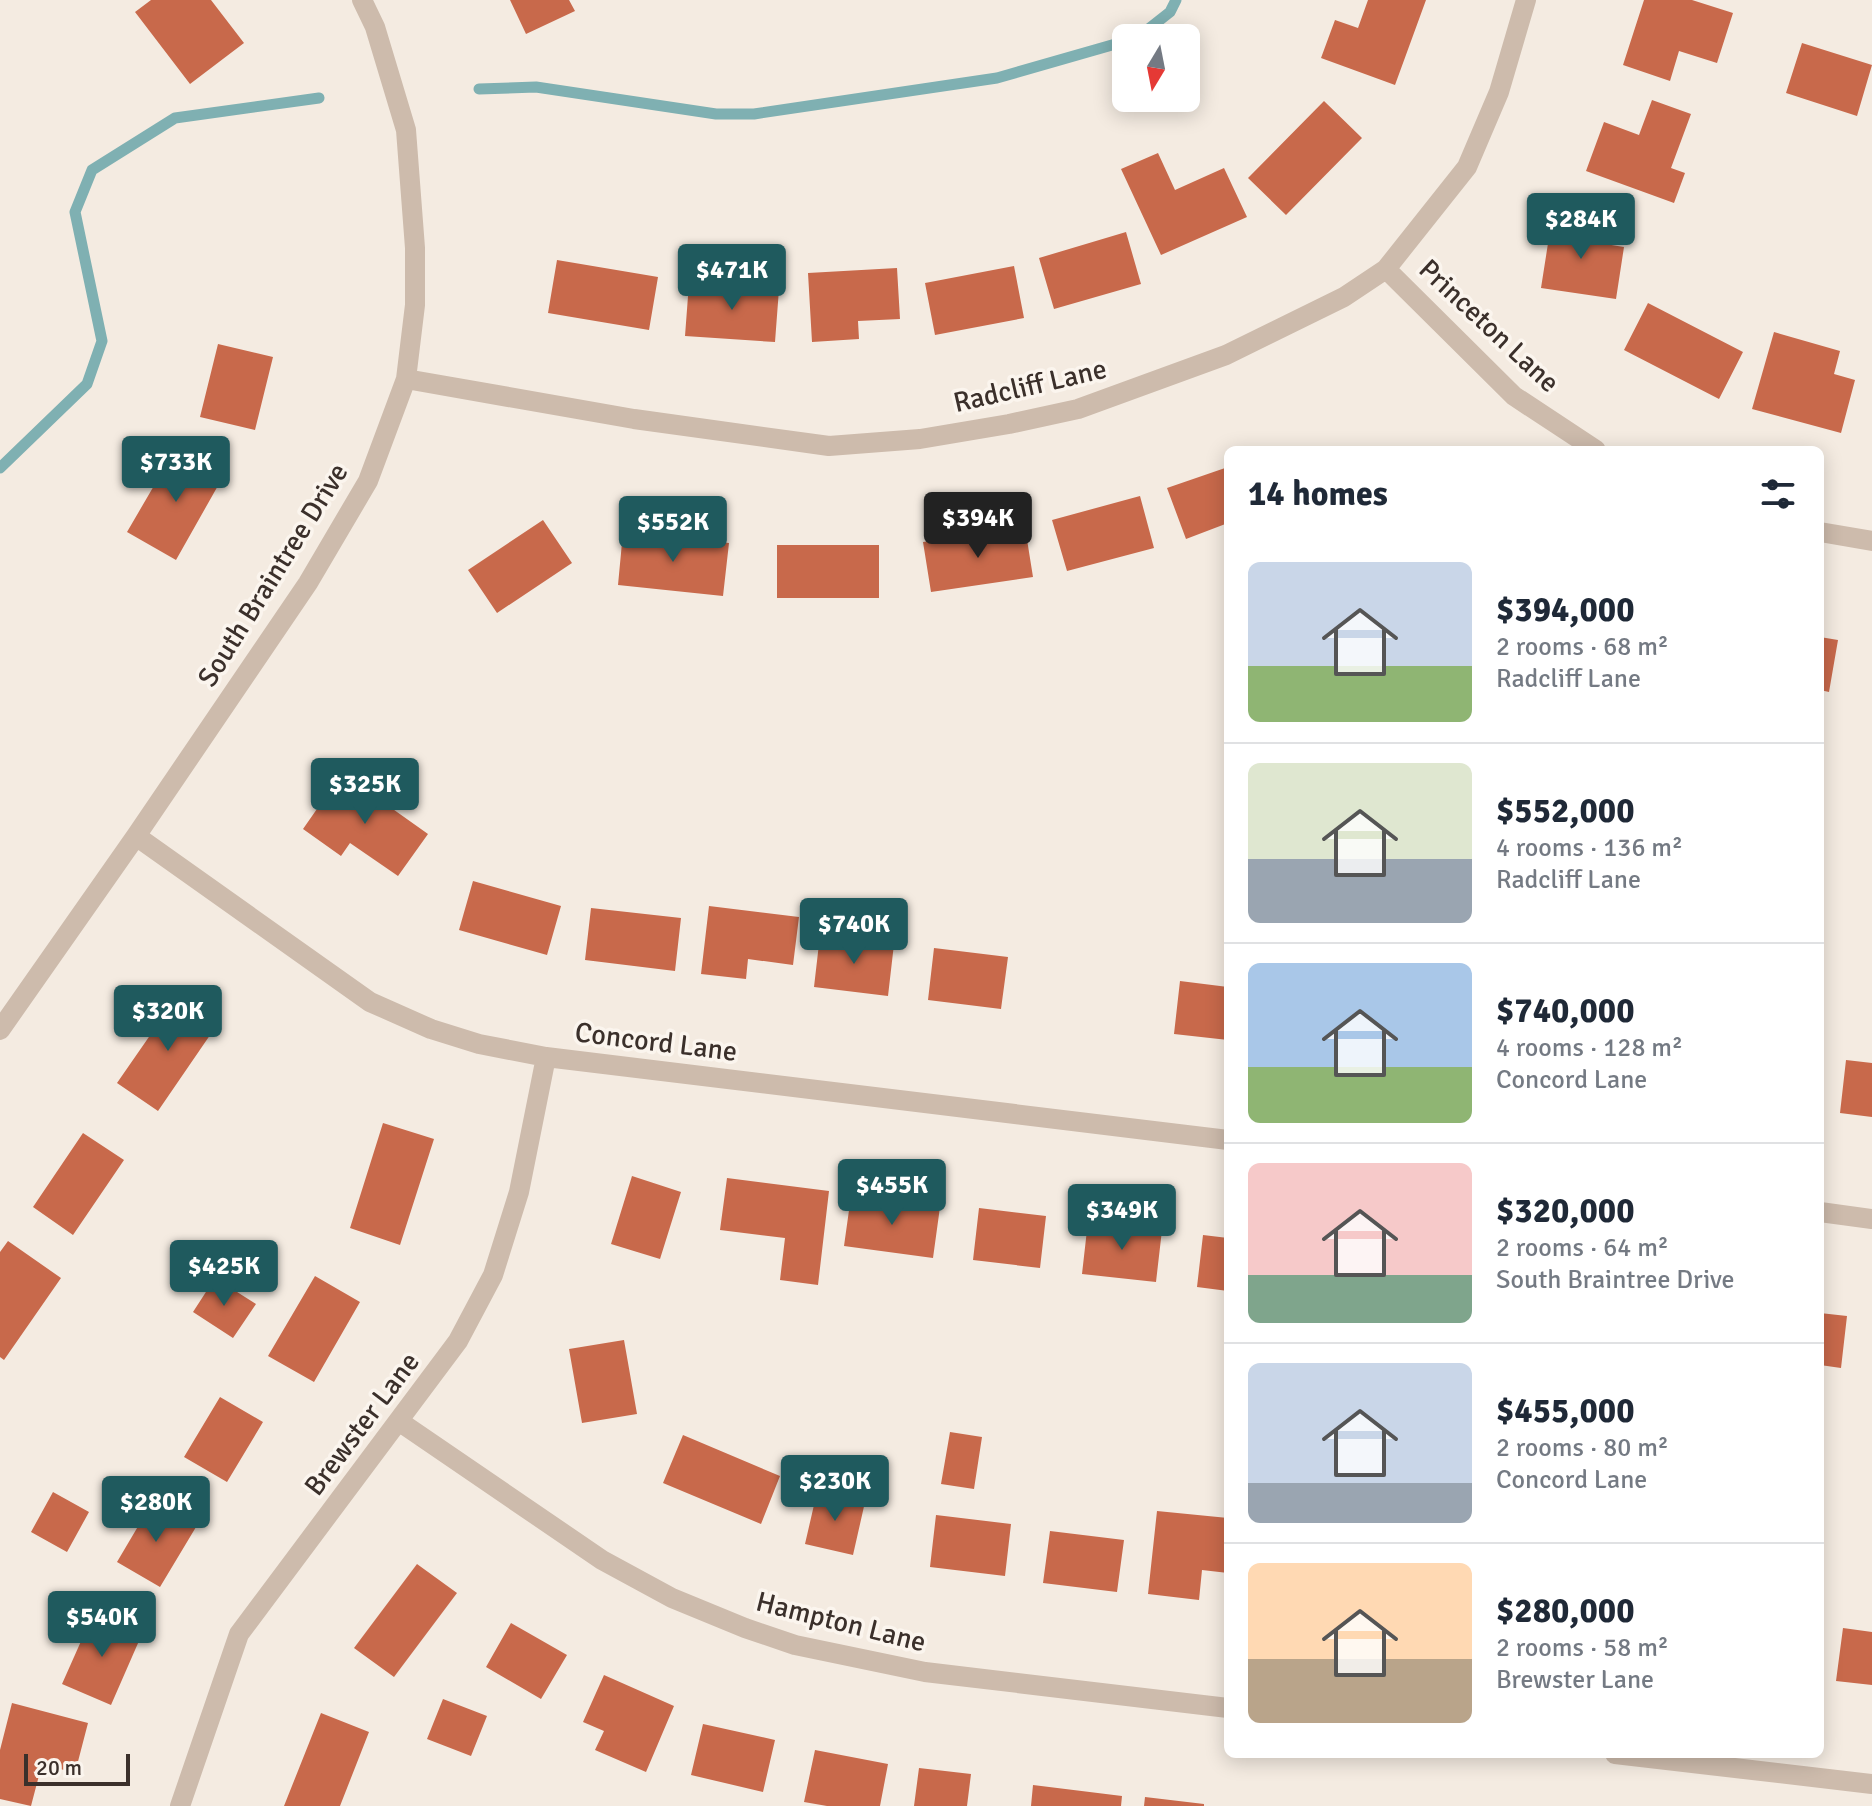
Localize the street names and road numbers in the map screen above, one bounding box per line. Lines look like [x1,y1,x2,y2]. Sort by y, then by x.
street label: Princeton Lane [1412,252,1566,400]
street label: Radcliff Lane [950,352,1110,420]
street label: South Braintree Drive [191,457,355,693]
street label: Concord Lane [573,1015,739,1069]
street label: Brewster Lane [297,1346,427,1502]
street label: Hampton Lane [753,1585,929,1659]

